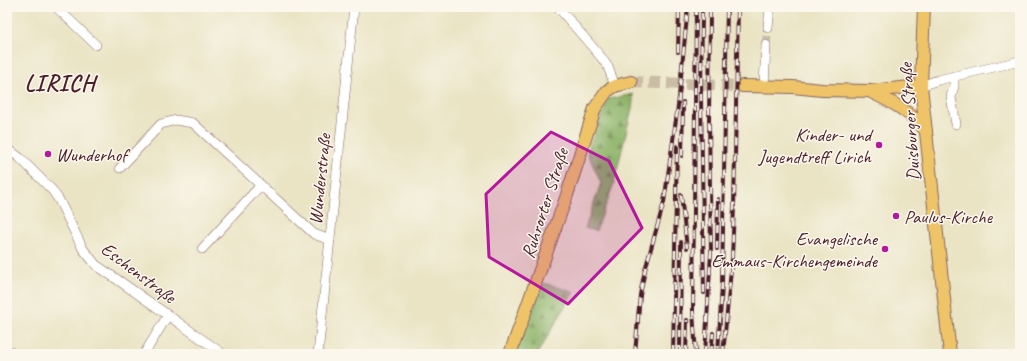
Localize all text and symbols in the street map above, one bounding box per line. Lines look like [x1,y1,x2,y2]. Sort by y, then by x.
street label: Duisburger Straße [894,60,926,182]
district label: LIRICH [25,69,99,98]
place label: Kinder- und Jugendtreff Lirich [758,123,875,169]
street label: Wunderstraße [303,131,337,226]
marker: Kinder- und Jugendtreff Lirich [874,140,884,150]
place label: Wunderhof [56,143,131,167]
street label: Ruhrorter Straße [516,144,575,261]
marker: Wunderhof [43,149,53,159]
place label: Paulus-Kirche [904,205,994,229]
marker: Paulus-Kirche [891,211,901,221]
place label: Evangelische Emmaus-Kirchengemeinde [711,227,879,273]
street label: Eschenstraße [96,237,182,310]
marker: Evangelische Emmaus-Kirchengemeinde [880,244,890,254]

